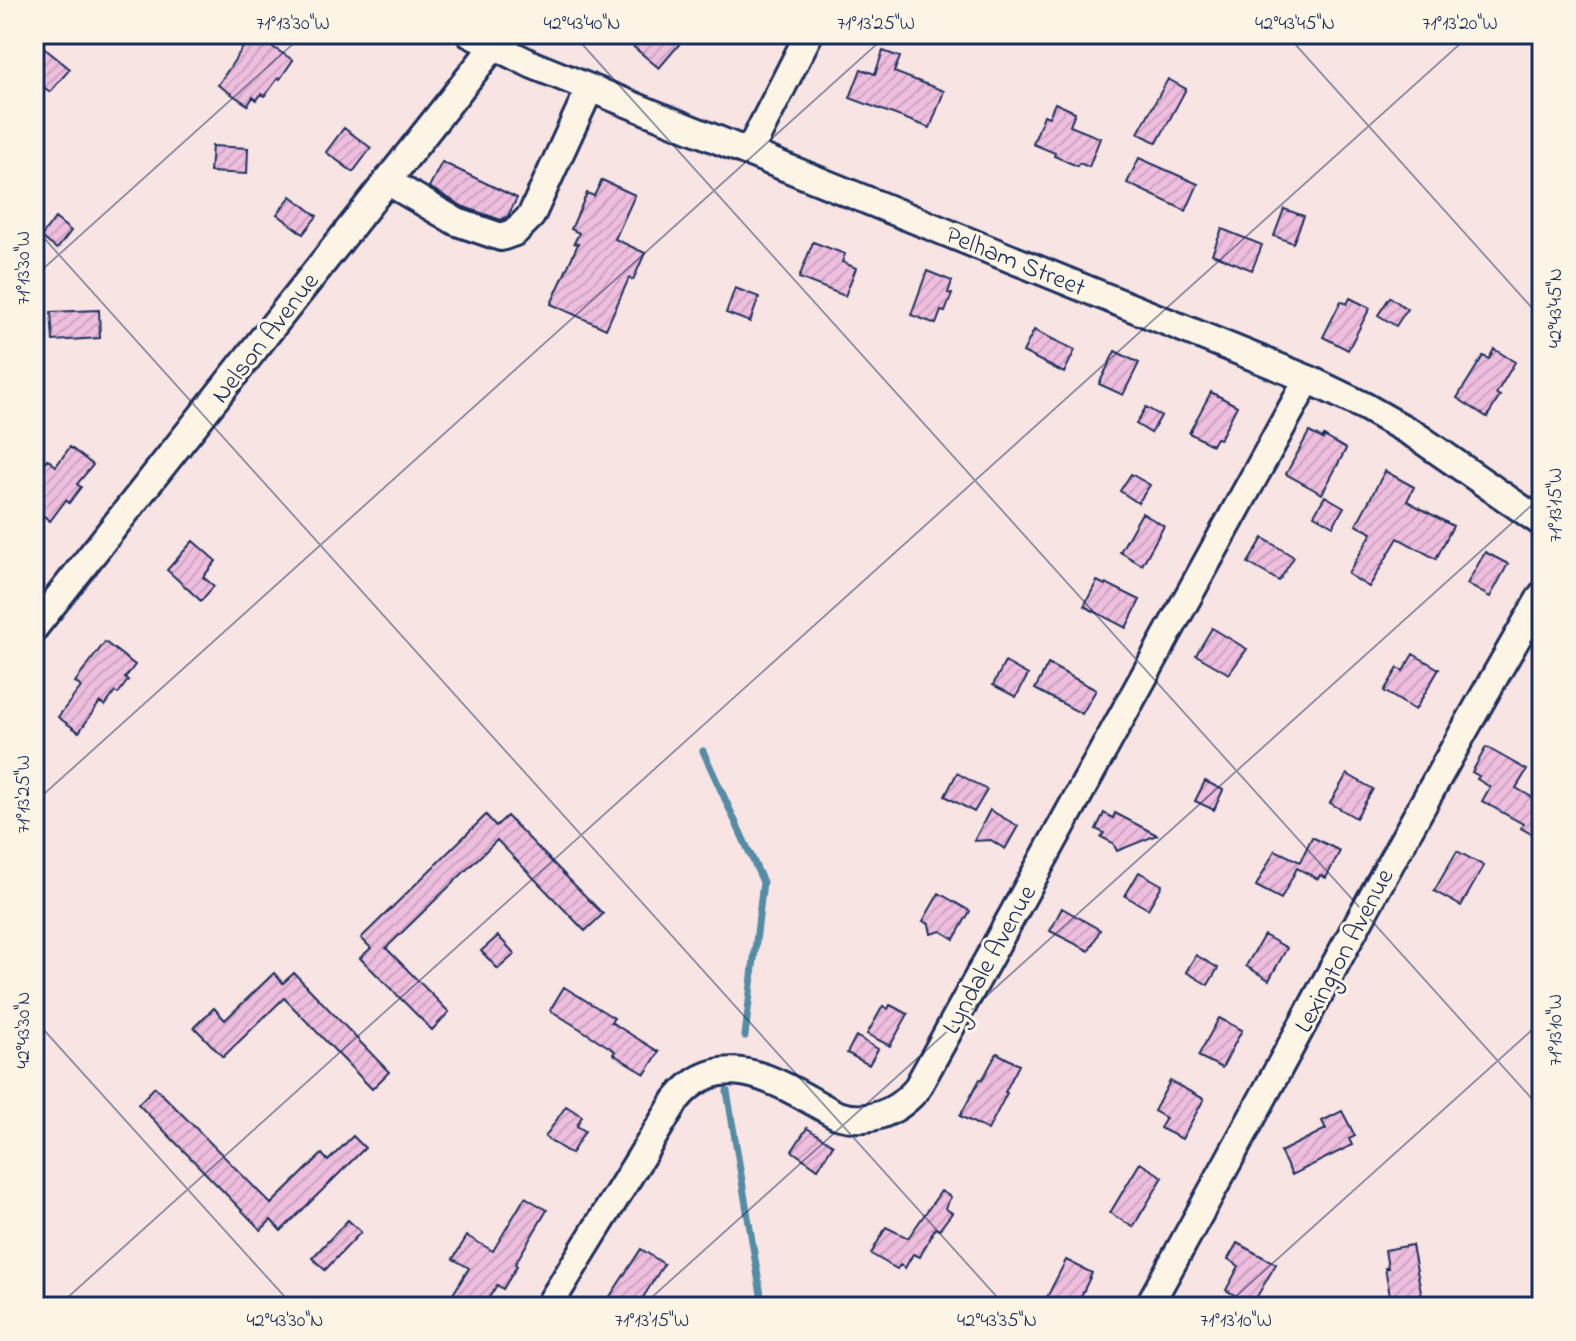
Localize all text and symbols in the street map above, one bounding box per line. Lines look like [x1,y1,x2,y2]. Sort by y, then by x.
text: 71°13'30"W [256,10,330,39]
text: 42°43'40"N [543,10,621,39]
text: 71°13'25"W [837,10,915,39]
text: 42°43'45"N [1255,10,1335,39]
text: 71°13'20"W [1422,10,1498,39]
street label: Pelham Street [939,217,1091,308]
text: 71°13'30"W [10,231,39,305]
street label: Nelson Avenue [203,265,330,413]
text: 42°43'45"N [1542,268,1571,348]
text: 71°13'15"W [1542,468,1571,542]
text: 71°13'25"W [10,755,39,833]
street label: Lexington Avenue [1286,862,1405,1040]
street label: Lyndale Avenue [934,878,1048,1042]
text: 42°43'30"N [10,991,39,1069]
text: 71°13'10"W [1542,994,1571,1066]
text: 42°43'30"N [246,1307,324,1336]
text: 71°13'15"W [615,1307,689,1336]
text: 42°43'35"N [957,1307,1037,1336]
text: 71°13'10"W [1200,1307,1272,1336]

